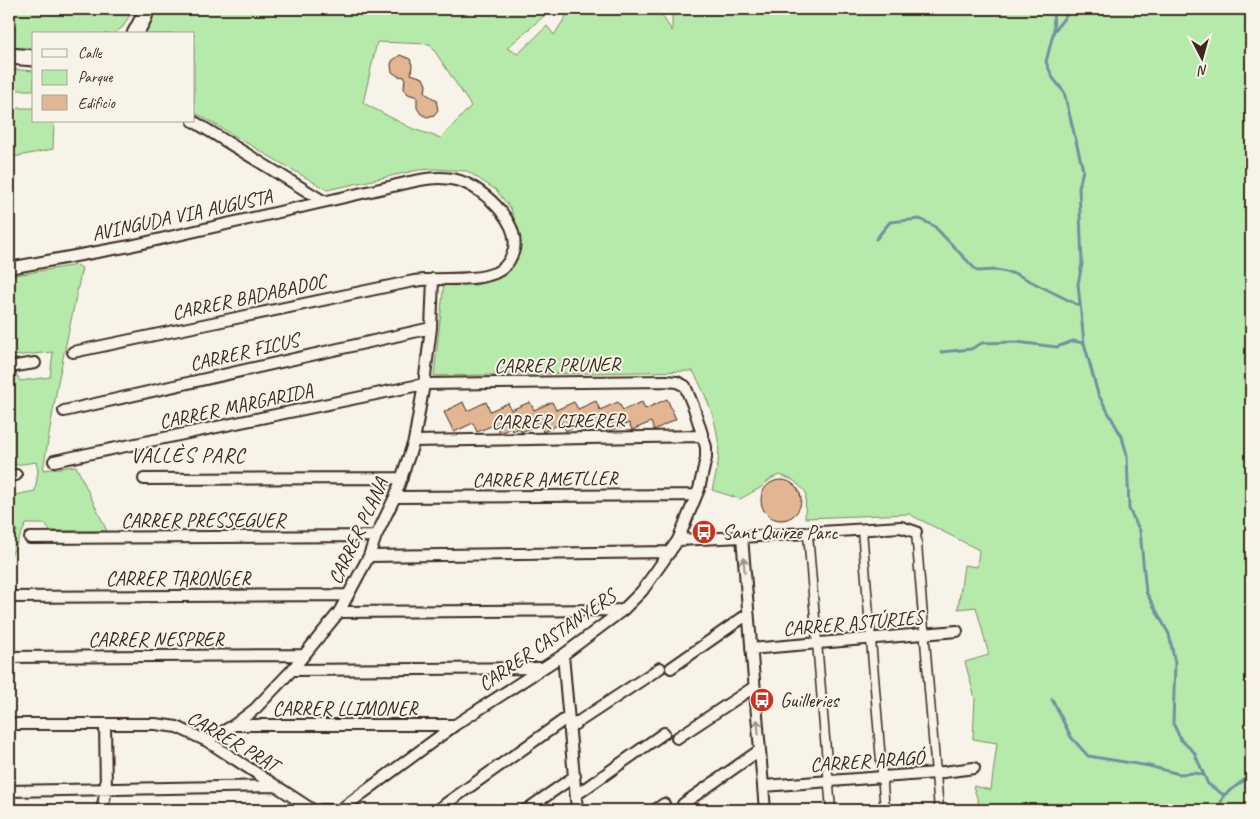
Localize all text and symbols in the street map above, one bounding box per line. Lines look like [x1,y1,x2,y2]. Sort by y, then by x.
legend [32,32,195,122]
north arrow [1178,32,1228,82]
text: Calle [78,44,103,63]
text: N [1196,62,1209,80]
text: Parque [78,68,114,87]
text: Edificio [78,94,116,113]
street label: AVINGUDA VIA AUGUSTA [90,183,275,246]
street label: CARRER BADABADOC [170,268,331,326]
street label: CARRER FICUS [187,326,305,377]
street label: CARRER PRUNER [494,351,622,379]
street label: CARRER MARGARIDA [157,377,316,434]
street label: CARRER CIRERER [491,407,627,435]
district label: VALLÈS PARC [131,442,247,468]
street label: CARRER AMETLLER [472,465,620,493]
street label: CARRER PLANA [323,473,394,588]
street label: CARRER PRESSEGUER [121,508,287,533]
bus stop icon: Sant Quirze Parc [691,519,717,545]
place label: Sant Quirze Parc [722,520,838,545]
one-way arrow [740,557,749,573]
street label: CARRER TARONGER [106,566,252,591]
street label: CARRER CASTANYERS [473,582,622,697]
street label: CARRER ASTÚRIES [782,604,927,642]
street label: CARRER NESPRER [88,627,226,652]
bus stop icon: Guilleries [749,687,775,713]
place label: Guilleries [780,688,841,713]
street label: CARRER LLIMONER [272,696,420,721]
street label: CARRER PRAT [183,705,287,779]
one-way arrow [753,719,763,735]
street label: CARRER ARAGÓ [809,744,928,777]

